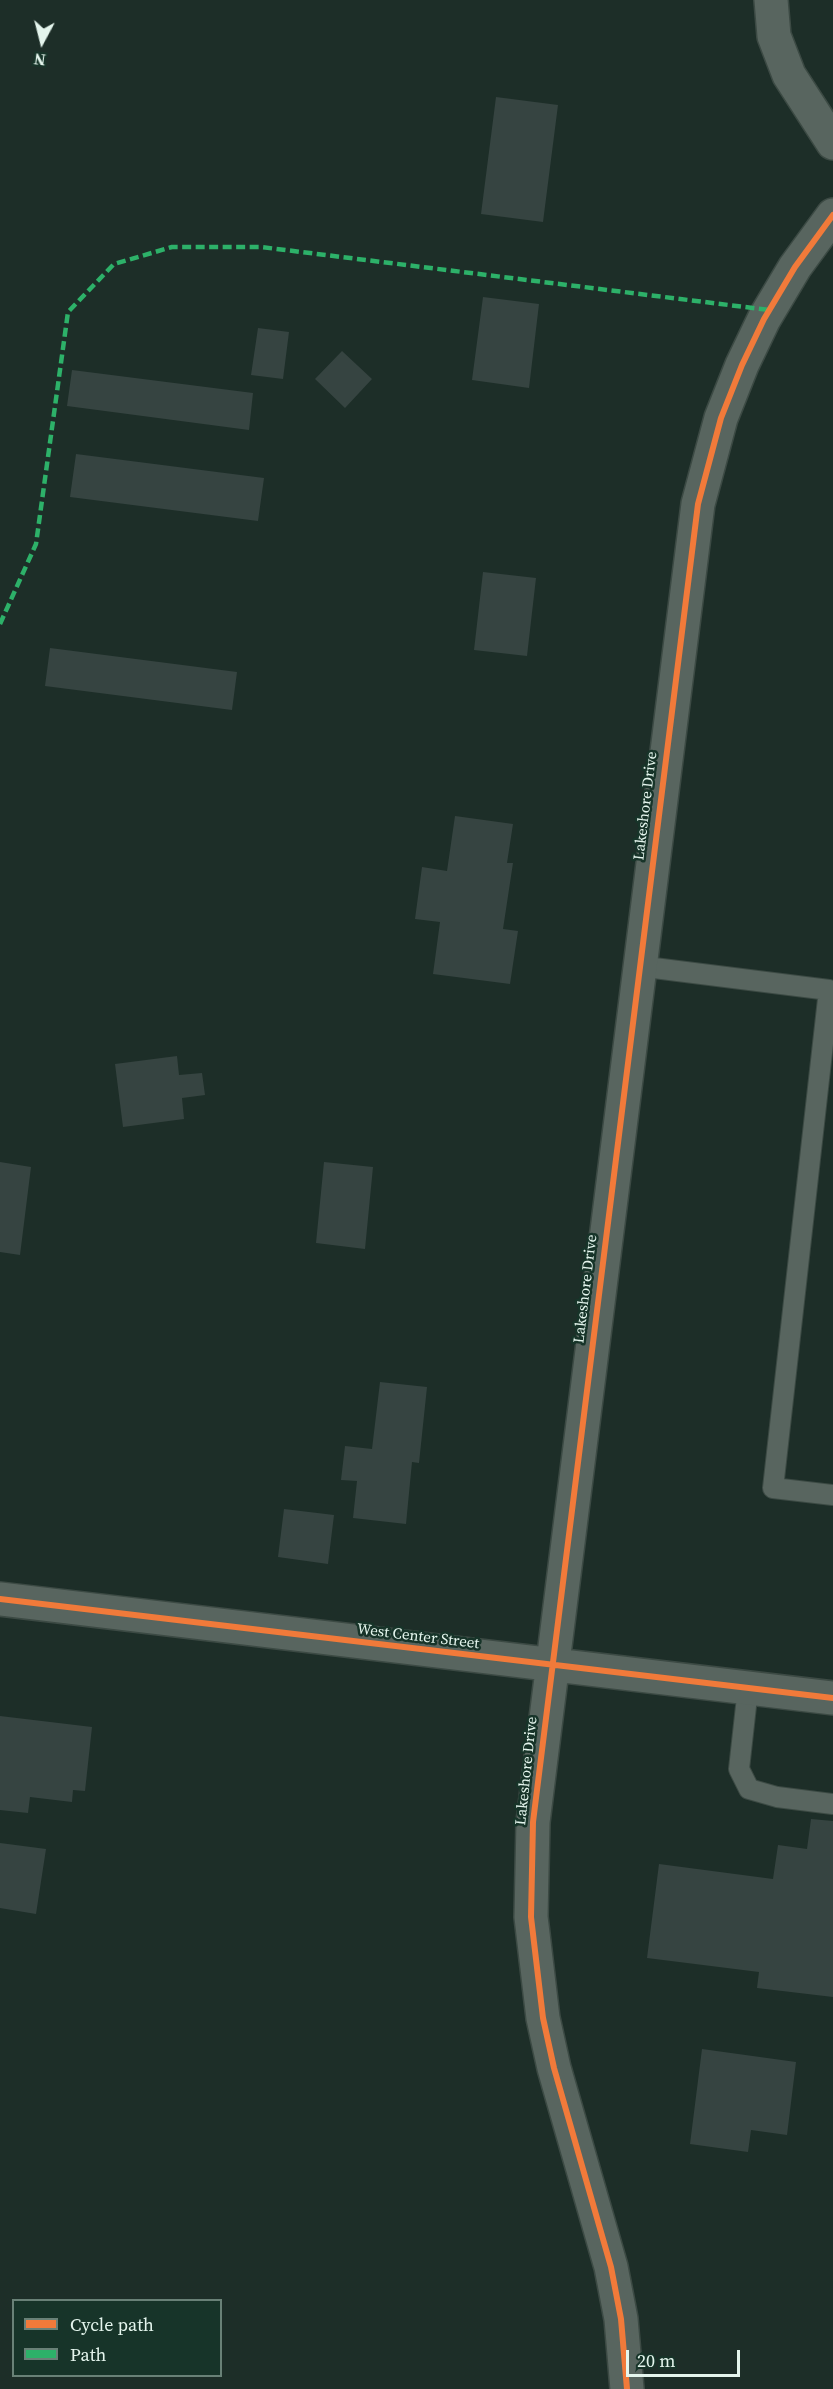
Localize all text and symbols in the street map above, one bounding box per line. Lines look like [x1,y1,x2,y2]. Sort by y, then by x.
north arrow [12,12,72,72]
text: N [33,48,47,71]
street label: Lakeshore Drive [630,751,662,861]
street label: Lakeshore Drive [570,1234,602,1344]
street label: West Center Street [356,1621,480,1653]
street label: Lakeshore Drive [512,1716,542,1826]
legend [12,2299,222,2377]
text: Cycle path [70,2312,154,2337]
scale bar [629,2338,743,2376]
text: Path [70,2342,106,2367]
text: 20 m [637,2348,675,2373]

